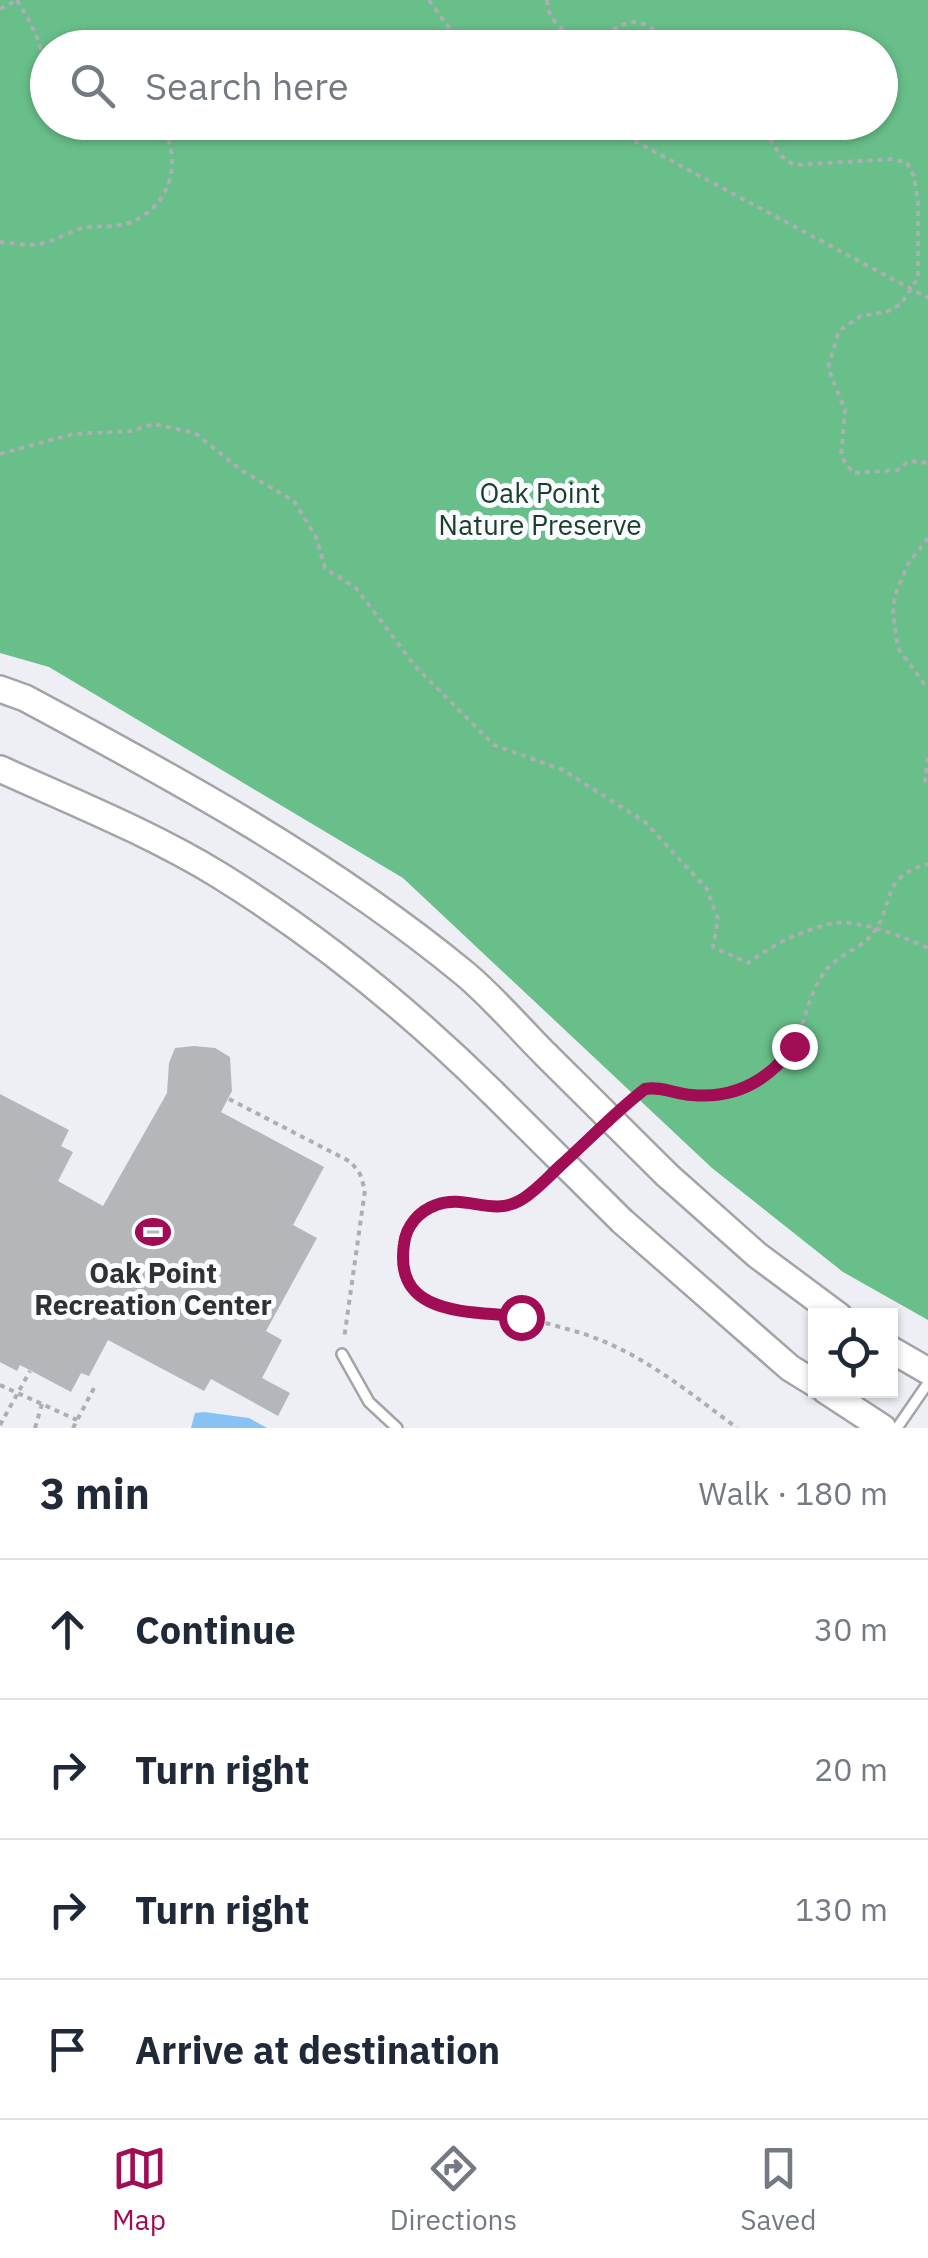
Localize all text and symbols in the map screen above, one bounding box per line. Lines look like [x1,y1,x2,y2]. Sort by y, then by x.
search box [30,30,898,140]
icon: search [65,58,120,113]
text: Search here [145,61,349,110]
park label: Oak Point Nature Preserve [438,474,642,543]
route end [772,1024,818,1070]
sports icon: Oak Point Recreation Center [134,1213,172,1251]
place label: Oak Point Recreation Center [34,1254,272,1323]
route start [499,1295,545,1341]
map controls [808,1308,898,1398]
button: locate [808,1308,898,1398]
text: 3 min [40,1466,150,1521]
text: Walk · 180 m [699,1472,888,1514]
icon: ahead [40,1602,95,1657]
text: Continue [135,1605,296,1654]
text: 30 m [814,1608,888,1650]
icon: right [40,1742,95,1797]
text: Turn right [135,1745,310,1794]
text: 20 m [814,1748,888,1790]
icon: right [40,1882,95,1937]
text: Turn right [135,1885,310,1934]
text: 130 m [795,1888,888,1930]
icon: arrive [40,2022,95,2077]
text: Arrive at destination [135,2025,500,2074]
tab: Map [112,2141,167,2238]
tab: Directions [390,2141,517,2238]
tab: Saved [740,2141,816,2238]

